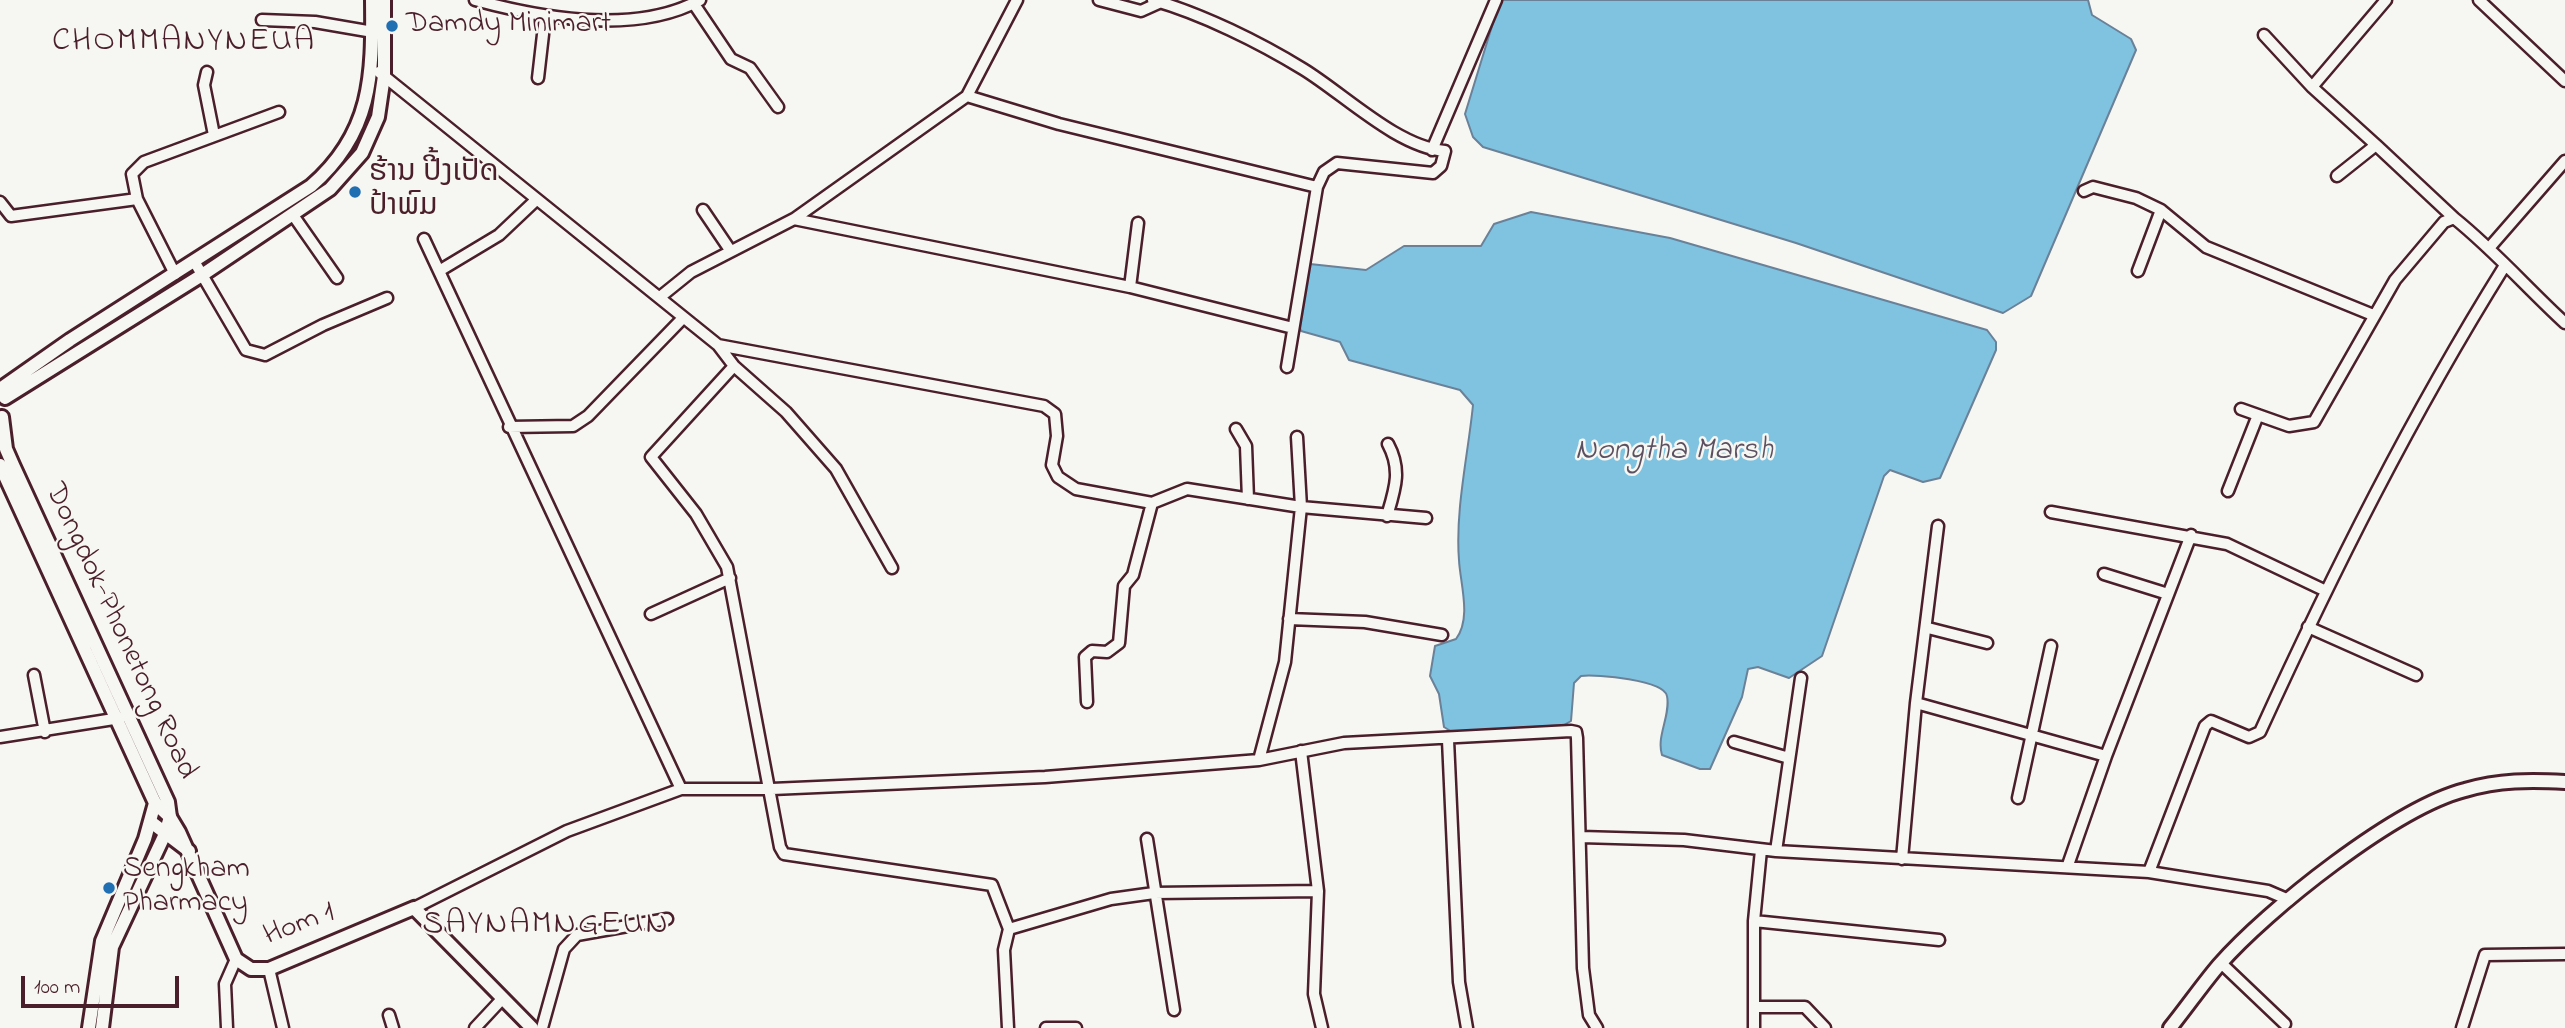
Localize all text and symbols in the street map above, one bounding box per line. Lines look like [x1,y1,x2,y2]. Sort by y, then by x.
place label: Damdy Minimart [406,8,611,44]
marker: Damdy Minimart [384,18,400,34]
district label: CHOMMANYNEUA [53,24,315,64]
place label: ຮ້ານ ປີ້ງເປັດ ປ້າພົມ [369,157,499,228]
marker: ຮ້ານ ປີ້ງເປັດ ປ້າພົມ [347,184,363,200]
water label: Nongtha Marsh [1575,434,1773,472]
street label: Dongdok-Phonetong Road [35,478,203,786]
place label: Sengkham Pharmacy [123,853,250,923]
marker: Sengkham Pharmacy [101,880,117,896]
street label: Hom 1 [259,896,341,956]
district label: SAYNAMNGEUN [424,907,668,947]
scale bar [24,962,182,1006]
text: 100 m [34,973,80,1003]

